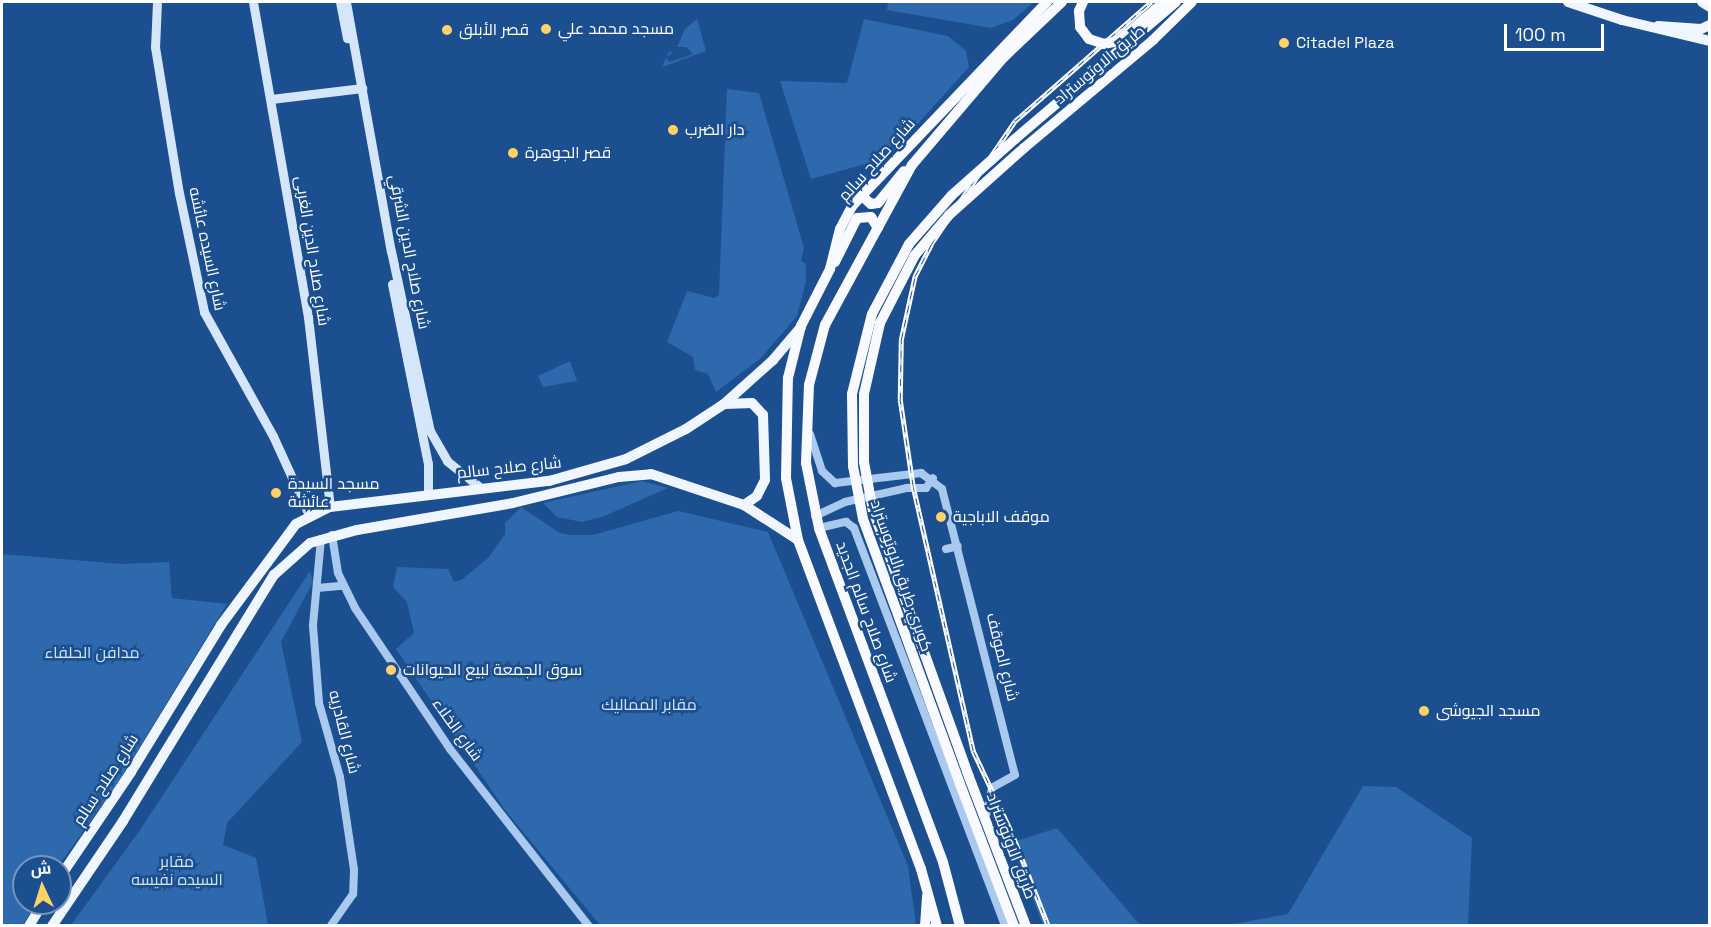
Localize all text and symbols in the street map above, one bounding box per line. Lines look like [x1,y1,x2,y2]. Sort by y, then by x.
scale bar [1507,12,1608,50]
place label: مسجد محمد علي [558,19,674,39]
place label: قصر الأبلق [459,20,529,40]
marker: مسجد محمد علي [539,22,553,36]
street label: طريق الاوتوستراد [1051,22,1149,108]
marker: قصر الأبلق [440,23,454,37]
text: 100 m [1515,23,1566,46]
place label: Citadel Plaza [1296,33,1395,53]
marker: Citadel Plaza [1277,36,1291,50]
street label: شارع صلاح سالم [835,114,919,206]
place label: دار الضرب [685,120,745,140]
marker: دار الضرب [666,123,680,137]
place label: قصر الجوهرة [525,143,611,163]
marker: قصر الجوهرة [506,146,520,160]
street label: شارع صلاح الدين الشرقي [385,173,433,331]
street label: شارع صلاح الدين الغربى [291,175,333,327]
street label: شارع السيده عائشه [185,185,229,313]
street label: شارع صلاح سالم [456,453,562,483]
place label: مسجد السيدة عائشة [288,474,379,512]
marker: مسجد السيدة عائشة [269,486,283,500]
street label: كوبري طريق الاوتوستراد [866,498,936,654]
place label: موقف الاباجية [953,507,1050,527]
marker: موقف الاباجية [934,510,948,524]
street label: شارع صلاح سالم الجديد [831,539,901,685]
street label: شارع الموقف [982,611,1022,703]
park label: مدافن الحلفاء [44,643,140,663]
place label: سوق الجمعة لبيع الحيوانات [403,660,582,680]
marker: سوق الجمعة لبيع الحيوانات [384,663,398,677]
street label: شارع القادريه [324,688,364,776]
street label: شارع الخلاء [428,695,486,765]
park label: مقابر المماليك [601,695,697,715]
place label: مسجد الجيوشى [1436,701,1540,721]
marker: مسجد الجيوشى [1417,704,1431,718]
street label: شارع صلاح سالم [69,731,143,829]
street label: طريق الاوتوستراد [982,790,1040,902]
park label: مقابر السيده نفيسه [131,852,223,890]
north arrow [12,855,72,915]
text: ش [30,857,52,880]

